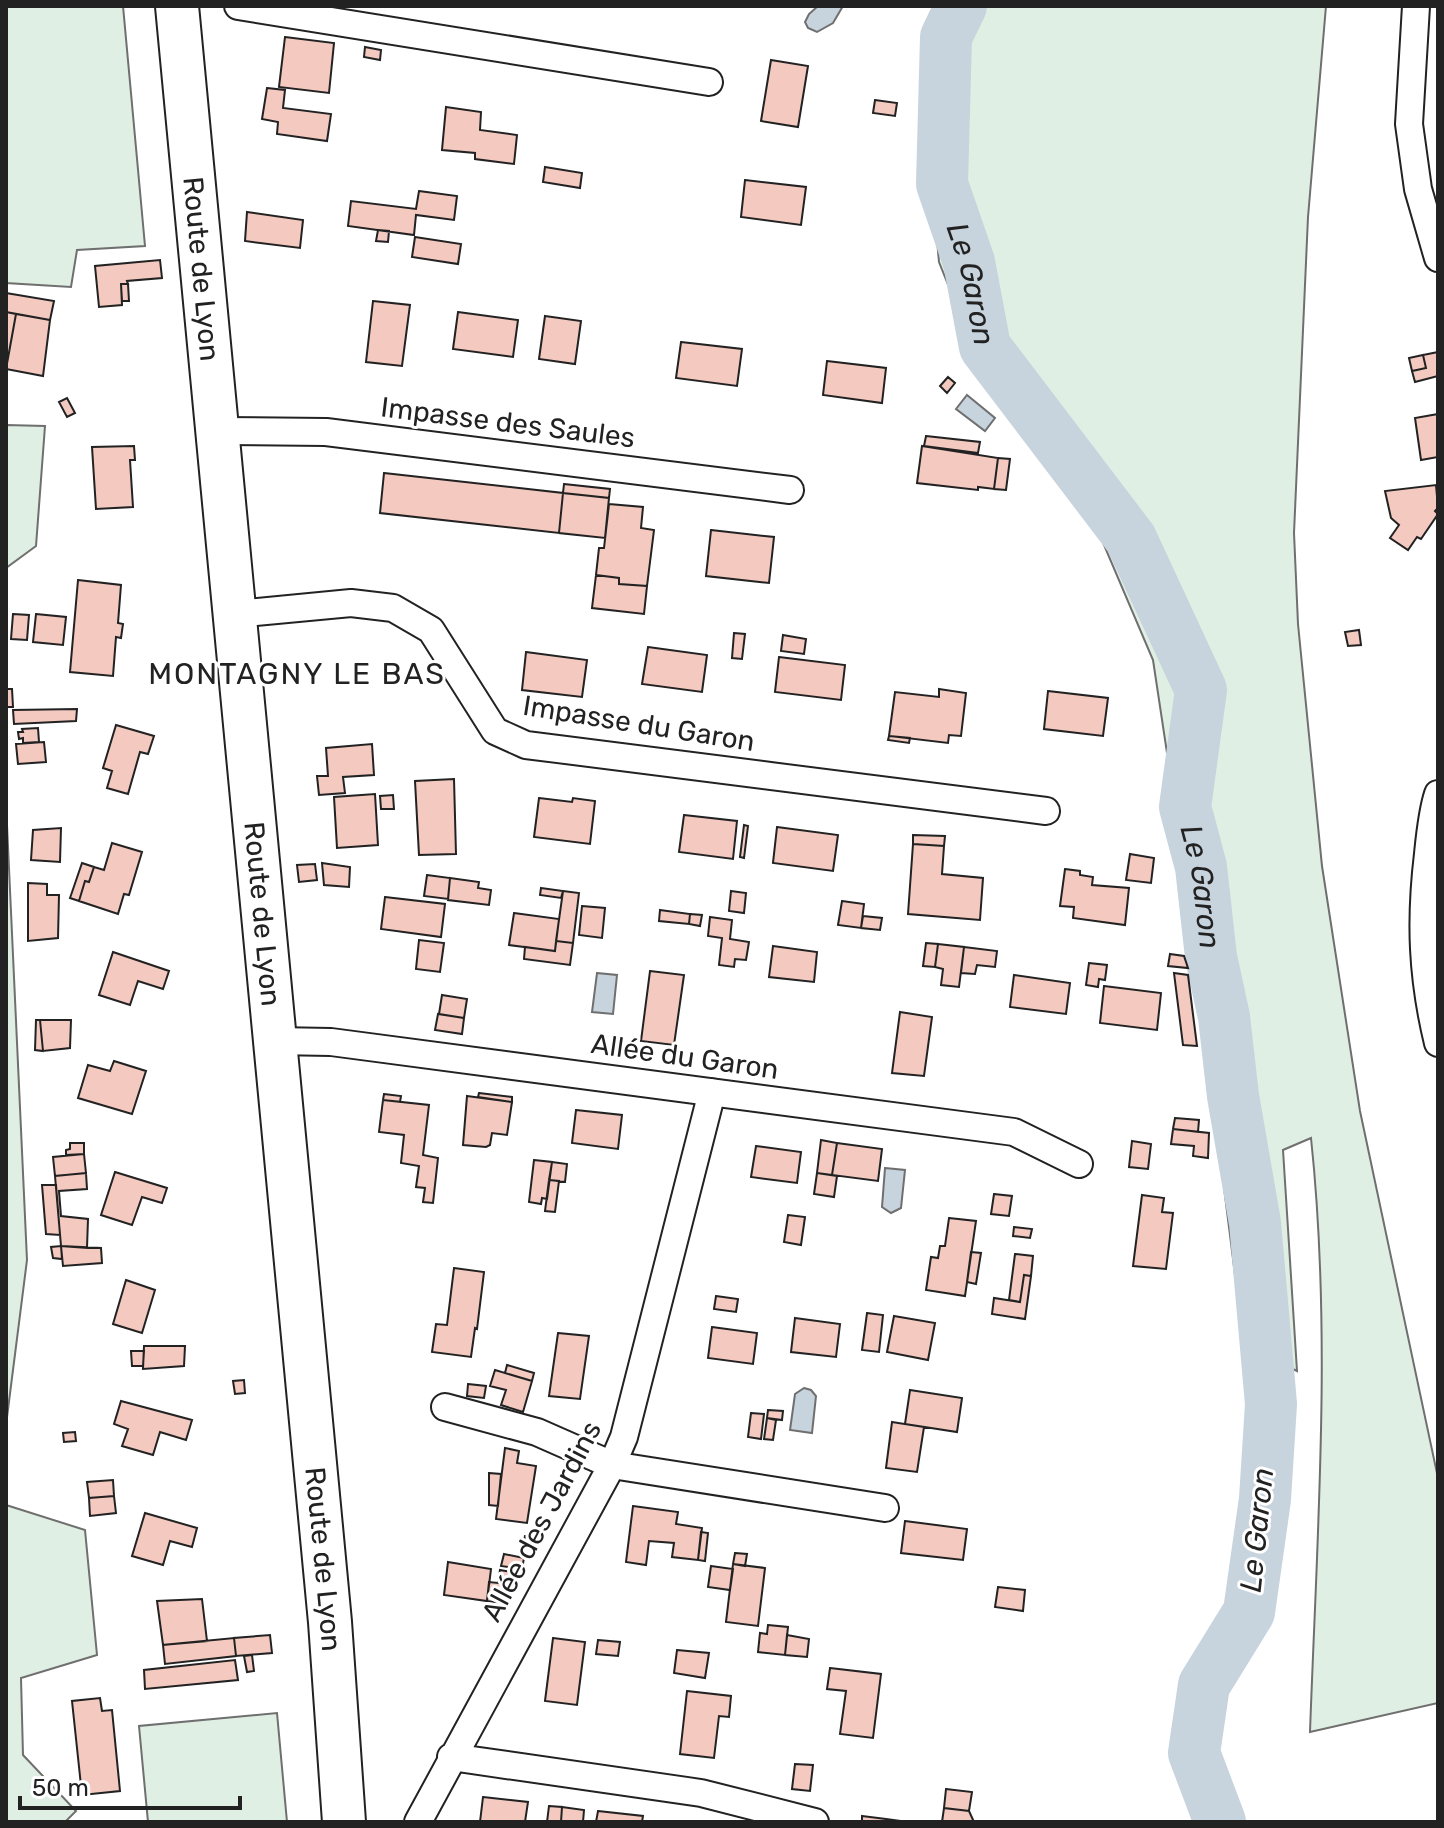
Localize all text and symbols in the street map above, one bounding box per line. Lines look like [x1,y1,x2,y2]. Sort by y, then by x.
street label: Route de Lyon [176,175,227,362]
water label: Le Garon [939,218,1002,348]
street label: Impasse des Saules [379,391,637,454]
district label: MONTAGNY LE BAS [148,656,446,692]
street label: Impasse du Garon [521,689,757,758]
street label: Route de Lyon [237,820,288,1008]
water label: Le Garon [1173,821,1228,951]
street label: Allée du Garon [589,1027,781,1086]
street label: Allée des Jardins [475,1415,608,1627]
street label: Route de Lyon [298,1465,348,1652]
water label: Le Garon [1233,1466,1281,1594]
scale bar [20,1760,240,1810]
text: 50 m [32,1774,89,1802]

